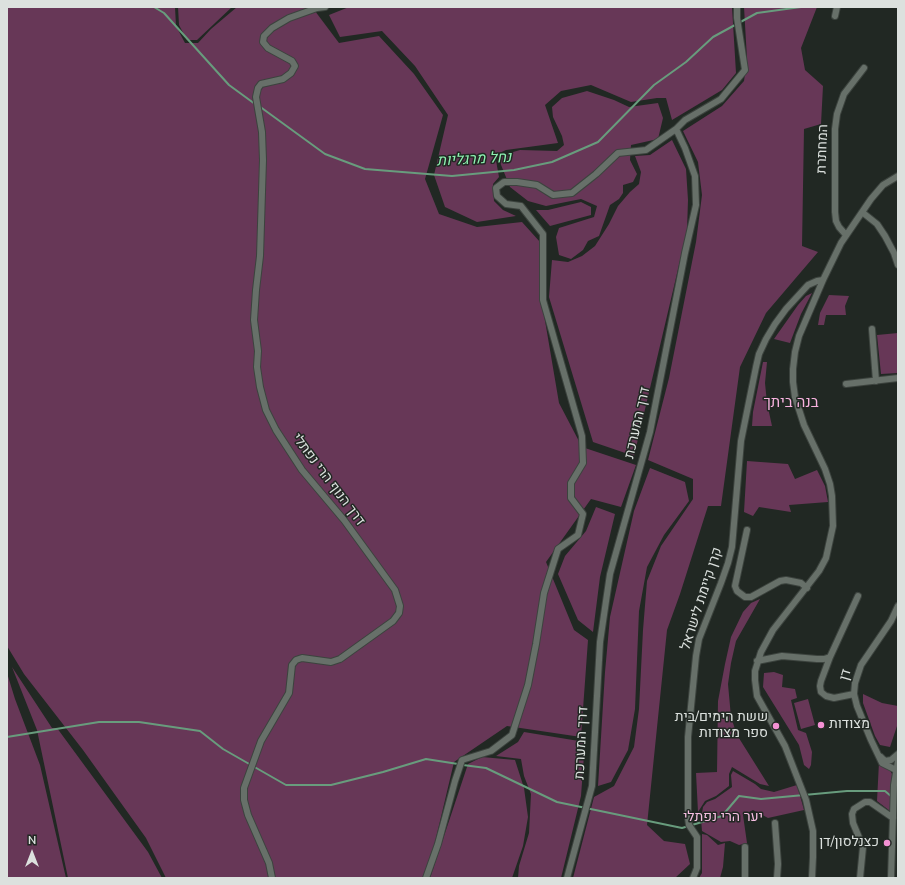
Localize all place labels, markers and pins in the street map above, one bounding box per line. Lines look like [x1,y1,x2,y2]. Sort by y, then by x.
place label: ששת הימים/בית ספר מצודות [675,710,768,742]
place label: מצודות [829,717,870,733]
marker: מצודות [816,720,826,730]
marker: ששת הימים/בית ספר מצודות [771,721,781,731]
place label: כצנלסון/דן [819,835,879,851]
marker: כצנלסון/דן [882,838,892,848]

